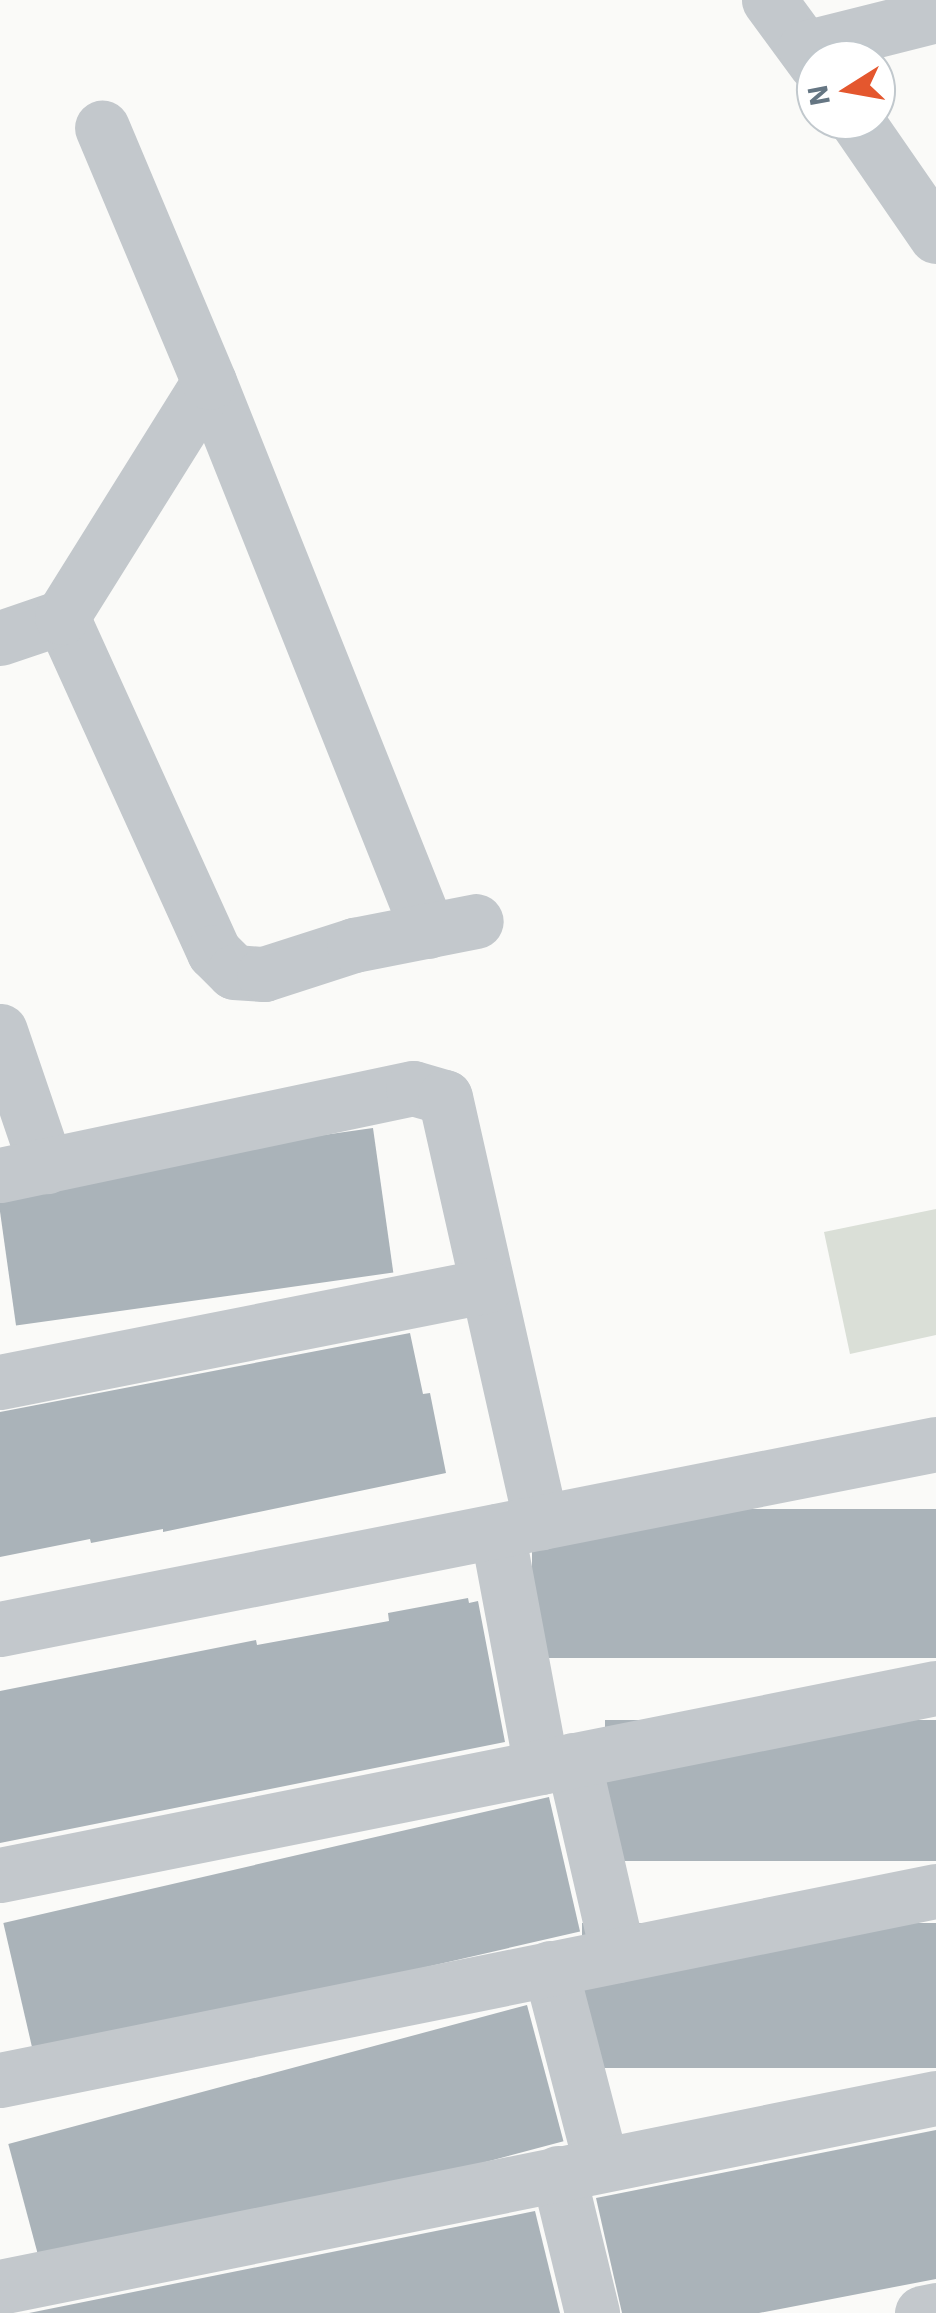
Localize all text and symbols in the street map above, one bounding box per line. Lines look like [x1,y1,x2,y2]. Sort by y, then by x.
north arrow [796,40,896,140]
text: N [798,82,838,109]

